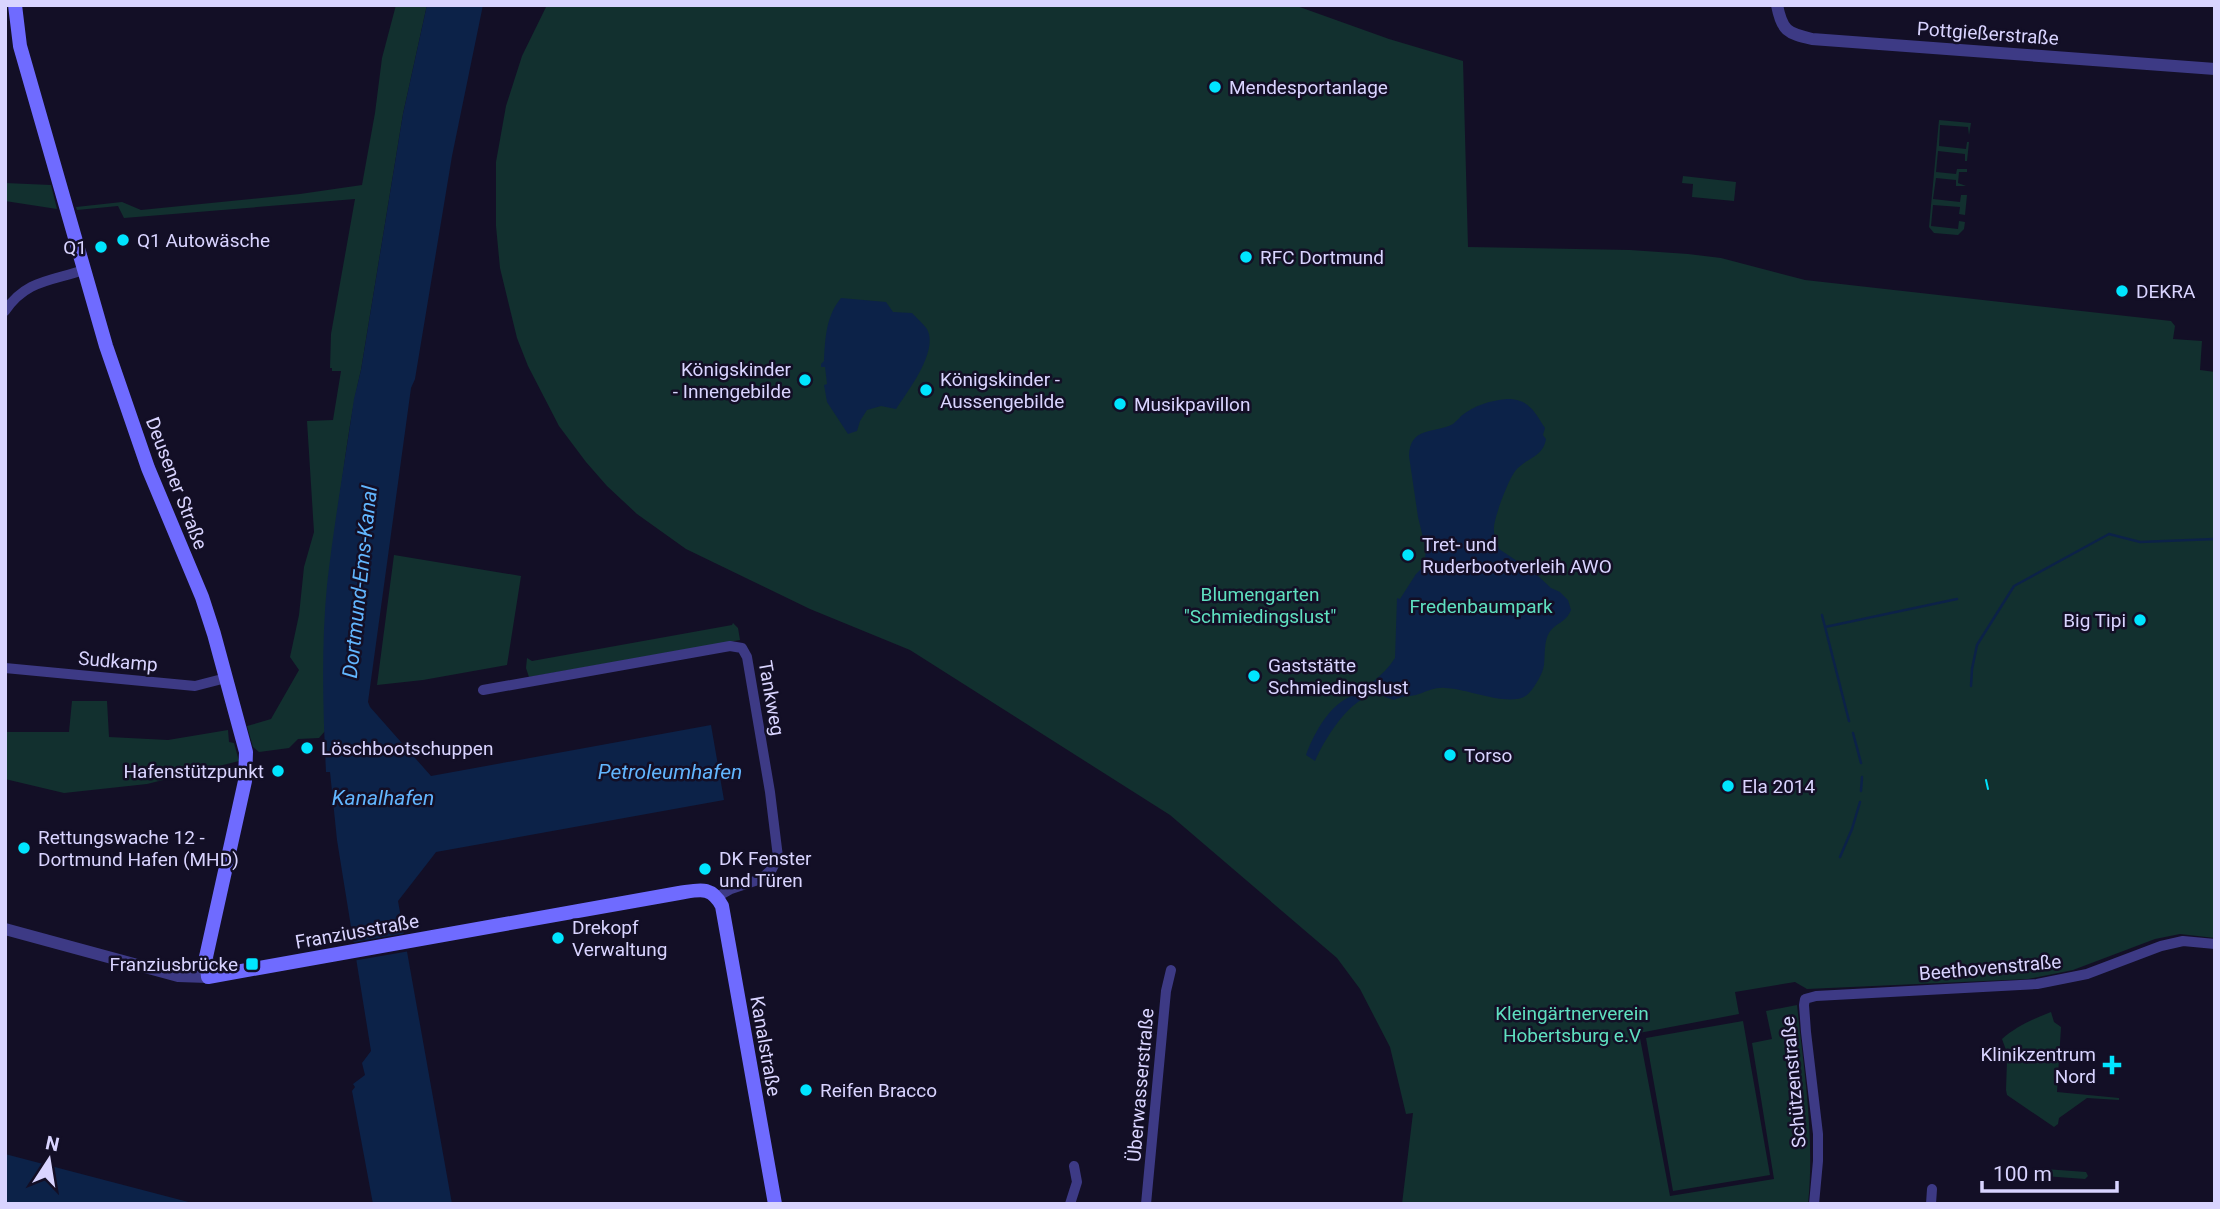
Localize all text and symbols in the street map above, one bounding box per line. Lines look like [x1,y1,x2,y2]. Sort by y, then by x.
street label: Pottgießerstraße [1916,17,2060,50]
place label: Mendesportanlage [1229,76,1388,99]
marker: Mendesportanlage [1207,79,1223,95]
place label: Q1 Autowäsche [137,229,270,252]
marker: Q1 Autowäsche [115,232,131,248]
place label: Q1 [63,236,87,259]
marker: Q1 [93,239,109,255]
place label: RFC Dortmund [1260,246,1384,269]
marker: RFC Dortmund [1238,249,1254,265]
place label: DEKRA [2136,280,2196,303]
marker: DEKRA [2114,283,2130,299]
place label: Königskinder - Innengebilde [673,358,792,403]
place label: Königskinder - Aussengebilde [940,368,1064,413]
marker: Königskinder - Innengebilde [797,372,813,388]
marker: Königskinder - Aussengebilde [918,382,934,398]
place label: Musikpavillon [1134,393,1250,416]
marker: Musikpavillon [1112,396,1128,412]
street label: Deusener Straße [141,414,212,553]
water label: Dortmund-Ems-Kanal [338,484,382,679]
place label: Tret- und Ruderbootverleih AWO [1422,533,1612,578]
marker: Tret- und Ruderbootverleih AWO [1400,547,1416,563]
park label: Blumengarten "Schmiedingslust" [1184,583,1336,628]
park label: Fredenbaumpark [1409,595,1553,618]
place label: Big Tipi [2063,609,2126,632]
marker: Big Tipi [2132,612,2148,628]
street label: Sudkamp [77,647,159,676]
place label: Gaststätte Schmiedingslust [1268,654,1408,699]
street label: Tankweg [754,659,789,737]
marker: Gaststätte Schmiedingslust [1246,668,1262,684]
place label: Löschbootschuppen [321,737,493,760]
marker: Löschbootschuppen [299,740,315,756]
place label: Torso [1464,744,1512,767]
marker: Torso [1442,747,1458,763]
place label: Hafenstützpunkt [124,760,264,783]
water label: Petroleumhafen [598,760,742,784]
marker: Hafenstützpunkt [270,763,286,779]
place label: Ela 2014 [1742,775,1816,798]
marker: Ela 2014 [1720,778,1736,794]
water label: Kanalhafen [332,786,434,810]
place label: Rettungswache 12 - Dortmund Hafen (MHD) [38,826,239,871]
marker: Rettungswache 12 - Dortmund Hafen (MHD) [16,840,32,856]
place label: DK Fenster und Türen [719,847,812,892]
marker: DK Fenster und Türen [697,861,713,877]
street label: Franziusstraße [293,909,421,954]
place label: Drekopf Verwaltung [572,916,667,961]
marker: Drekopf Verwaltung [550,930,566,946]
street label: Beethovenstraße [1918,950,2062,985]
place label: Franziusbrücke [109,953,238,976]
marker: Franziusbrücke [244,956,260,972]
street label: Kanalstraße [745,994,786,1098]
park label: Kleingärtnerverein Hobertsburg e.V [1495,1002,1649,1047]
street label: Überwasserstraße [1122,1007,1159,1163]
street label: Schützenstraße [1776,1015,1811,1149]
place label: Klinikzentrum Nord [1980,1043,2096,1088]
marker: Klinikzentrum Nord [2102,1055,2122,1075]
place label: Reifen Bracco [820,1079,937,1102]
marker: Reifen Bracco [798,1082,814,1098]
north arrow [14,1125,84,1195]
text: N [43,1131,61,1157]
scale bar [1982,1150,2117,1194]
text: 100 m [1993,1162,2052,1186]

